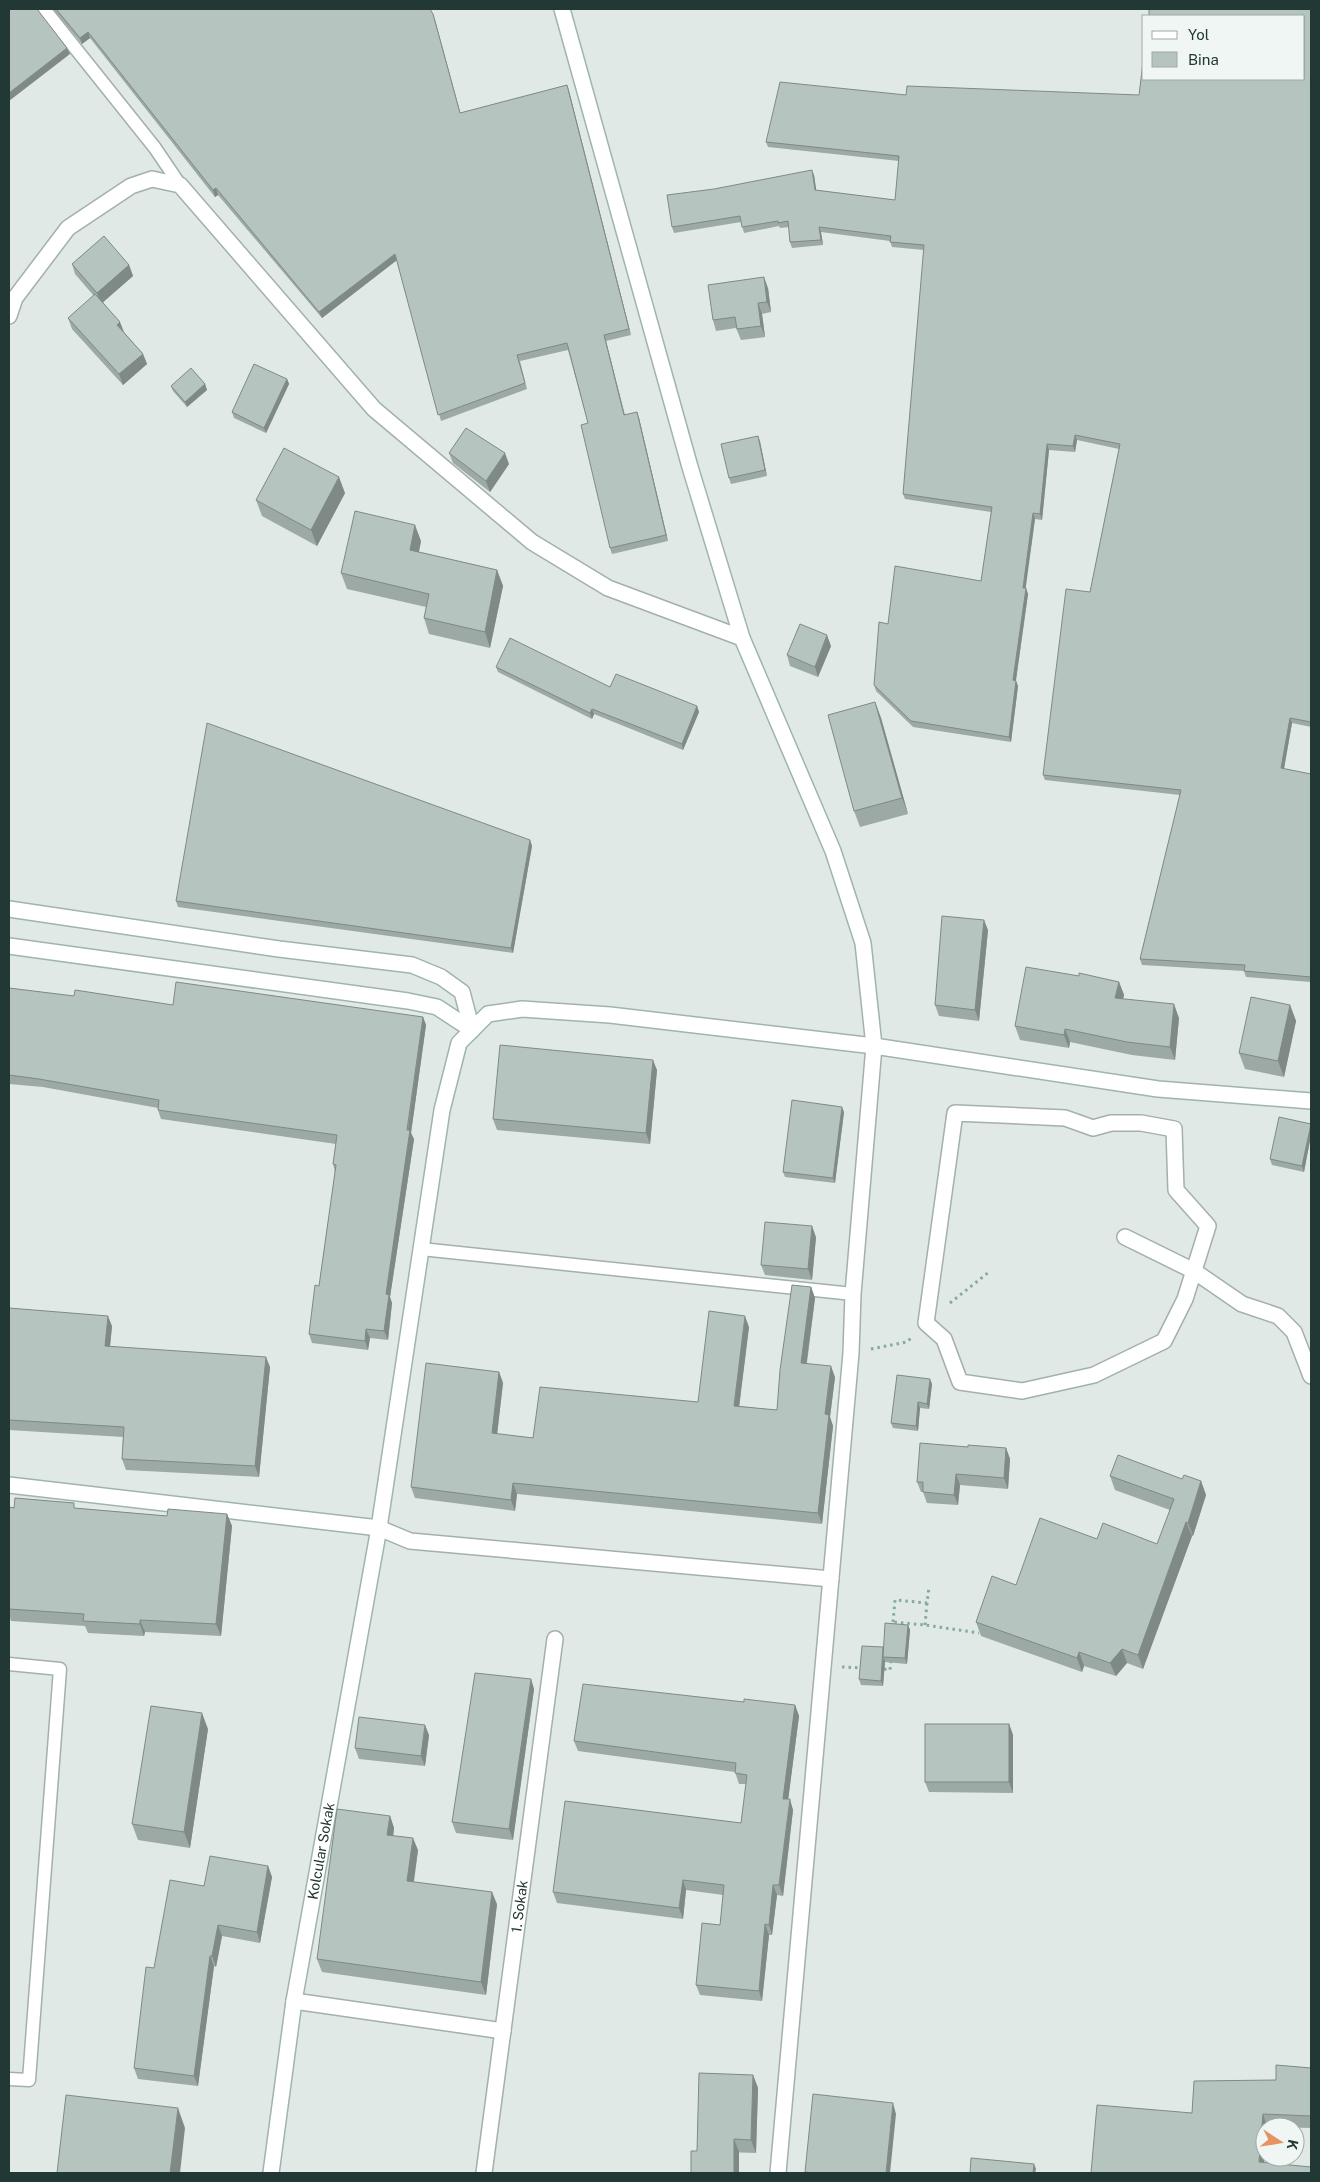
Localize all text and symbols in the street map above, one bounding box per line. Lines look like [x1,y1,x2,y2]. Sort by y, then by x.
legend [1142,15,1305,80]
text: Yol [1188,26,1209,43]
text: Bina [1188,51,1219,68]
street label: Kolcular Sokak [304,1801,338,1901]
street label: 1. Sokak [508,1879,531,1934]
north arrow [1255,2117,1305,2167]
text: K [1284,2138,1302,2151]

